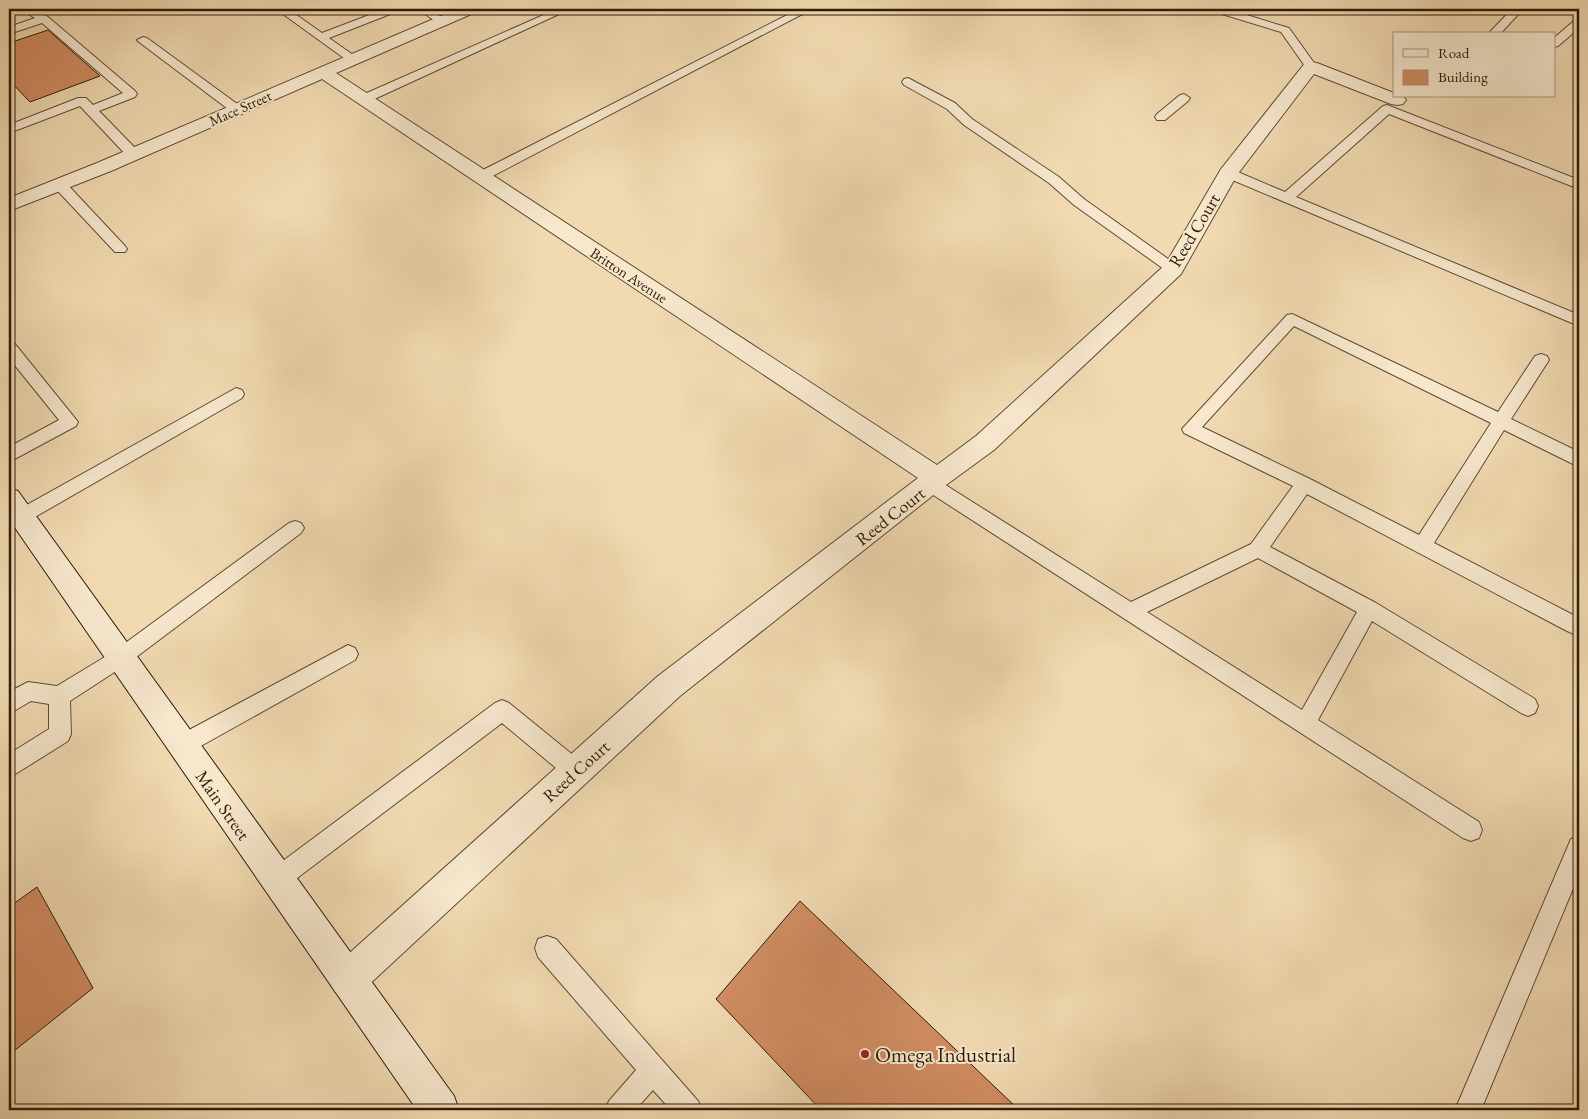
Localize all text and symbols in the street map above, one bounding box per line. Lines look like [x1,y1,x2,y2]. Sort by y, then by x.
legend [1393,32,1556,98]
text: Road [1438,43,1470,62]
text: Building [1438,67,1488,86]
street label: Mace Street [206,86,275,130]
street label: Reed Court [1163,189,1225,271]
street label: Britton Avenue [587,243,671,307]
street label: Reed Court [851,481,930,550]
street label: Reed Court [538,735,614,807]
street label: Main Street [191,766,256,845]
place label: Omega Industrial [875,1041,1016,1068]
marker: Omega Industrial [859,1048,871,1060]

